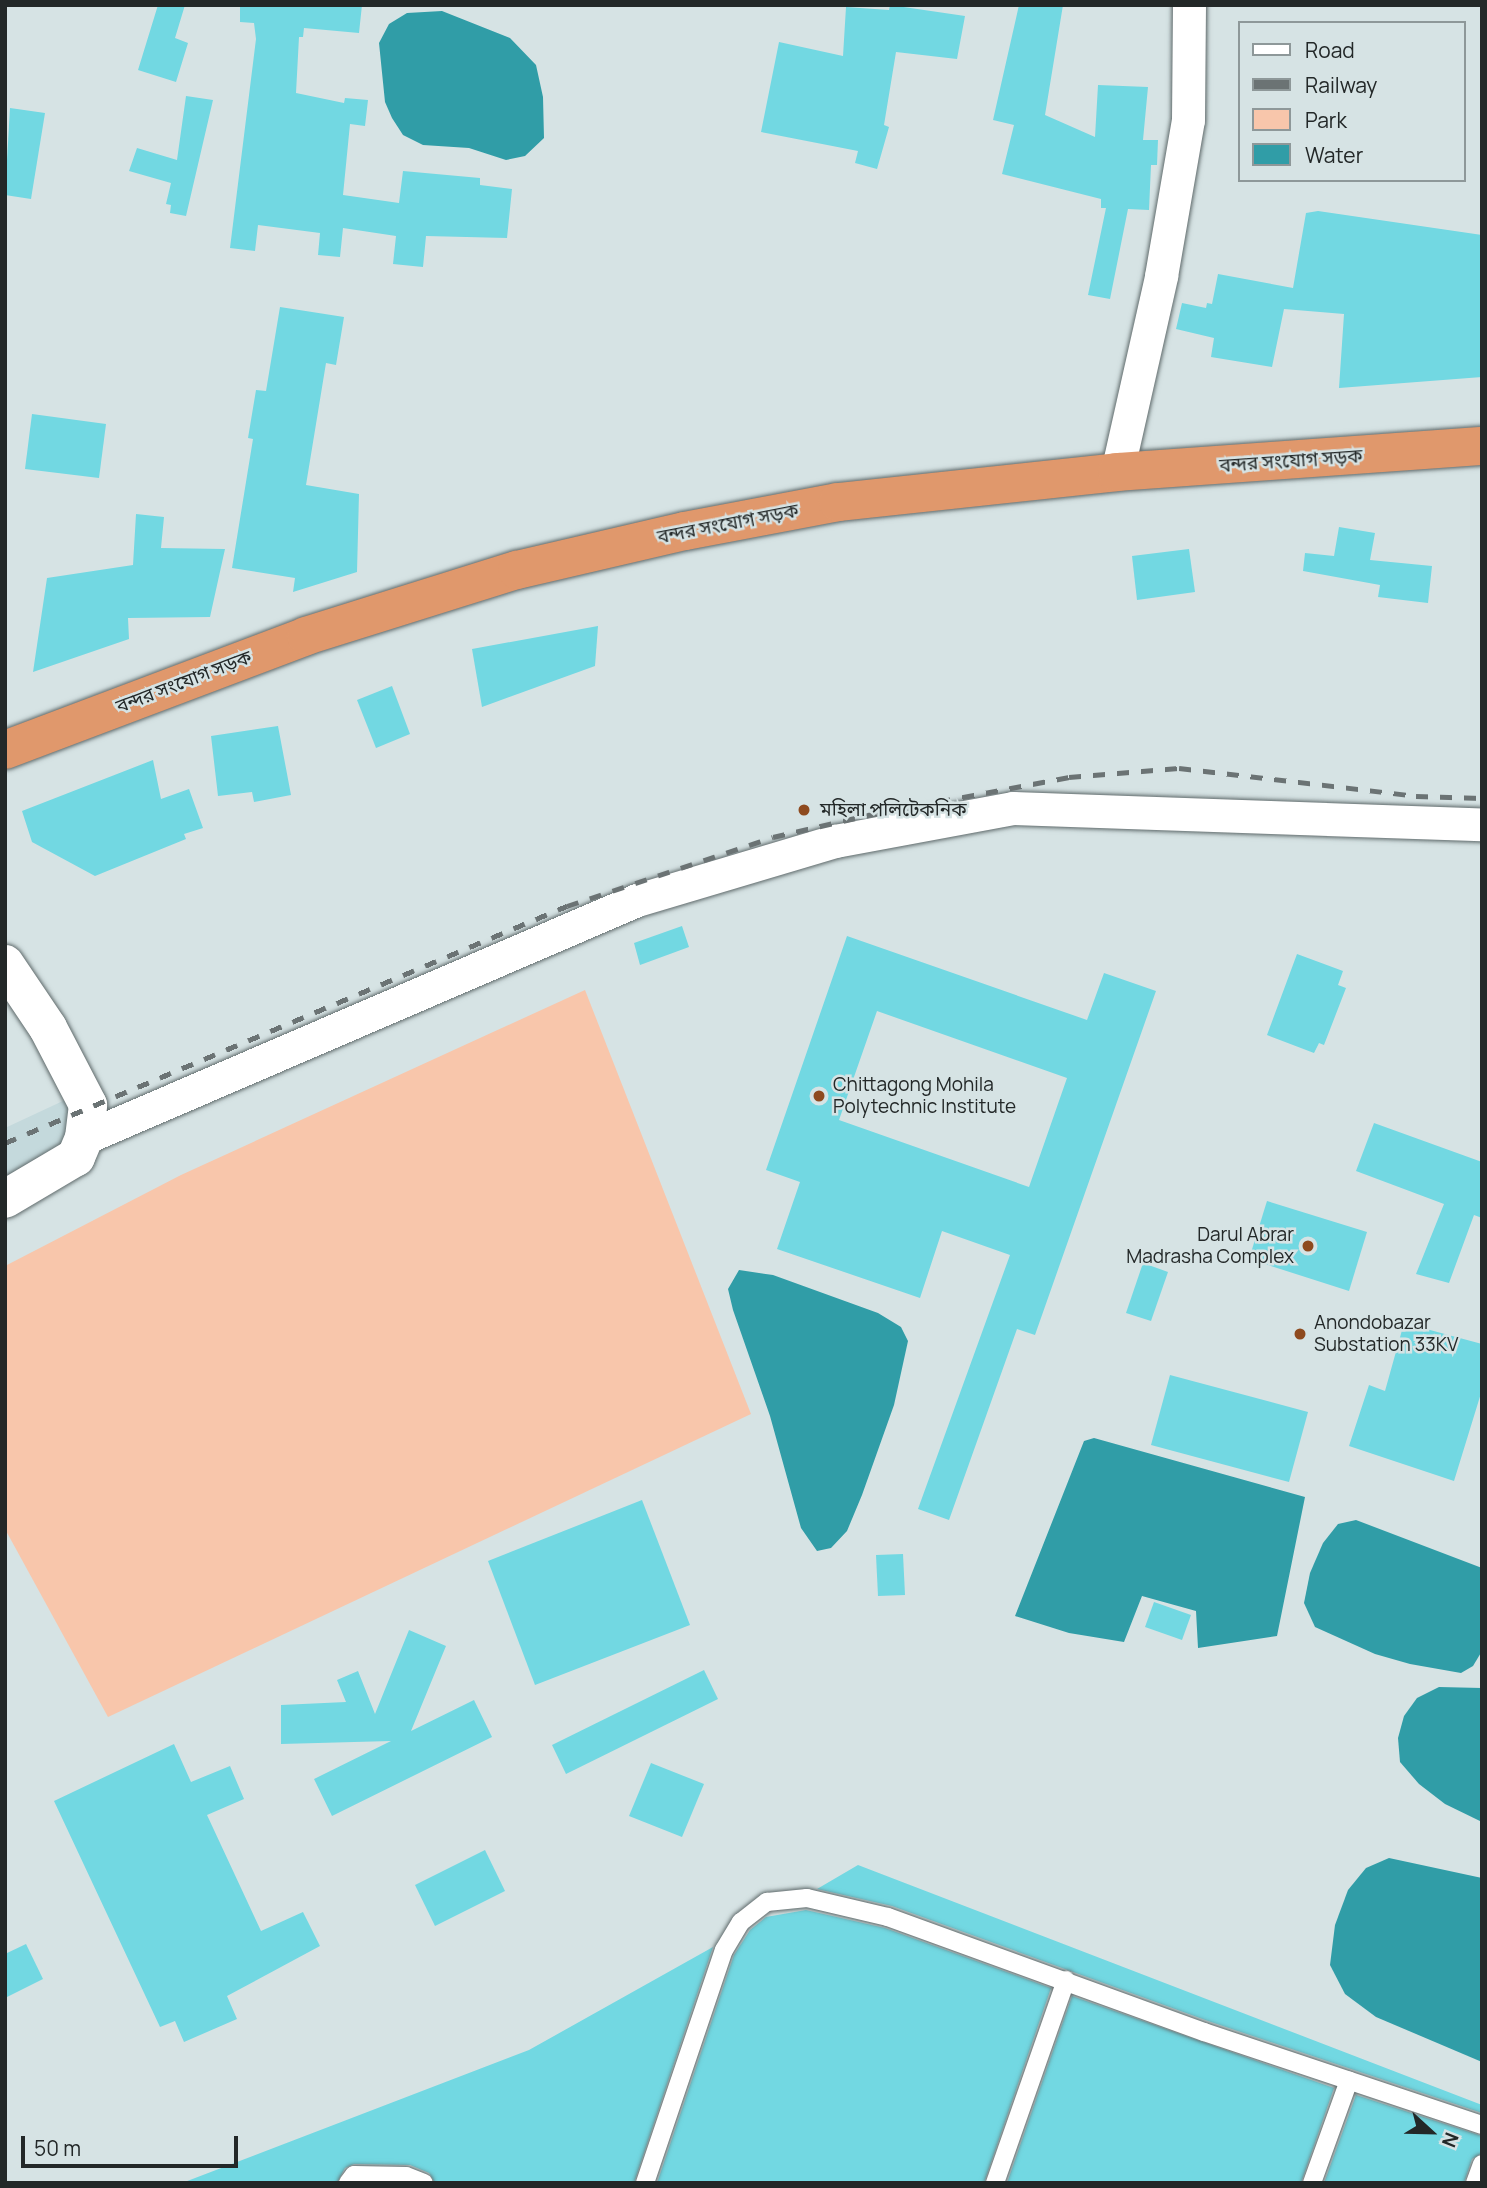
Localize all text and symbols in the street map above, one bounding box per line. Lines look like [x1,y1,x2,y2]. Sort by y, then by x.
legend [1238,21,1466,182]
text: Road [1305,36,1355,64]
text: Railway [1305,71,1377,99]
text: Park [1305,106,1347,134]
text: Water [1305,141,1363,169]
street label: বন্দর সংযোগ সড়ক [1219,445,1363,477]
street label: বন্দর সংযোগ সড়ক [655,499,801,549]
street label: বন্দর সংযোগ সড়ক [113,646,255,718]
place label: মহিলা পলিটেকনিক [820,799,967,821]
marker: মহিলা পলিটেকনিক [794,800,814,820]
place label: Chittagong Mohila Polytechnic Institute [833,1074,1016,1118]
marker: Chittagong Mohila Polytechnic Institute [811,1088,827,1104]
place label: Darul Abrar Madrasha Complex [1126,1224,1294,1268]
marker: Darul Abrar Madrasha Complex [1300,1238,1316,1254]
place label: Anondobazar Substation 33KV [1314,1312,1458,1356]
marker: Anondobazar Substation 33KV [1292,1326,1308,1342]
north arrow [1396,2097,1466,2167]
scale bar [24,2122,242,2166]
text: N [1436,2129,1465,2151]
text: 50 m [34,2134,81,2162]

